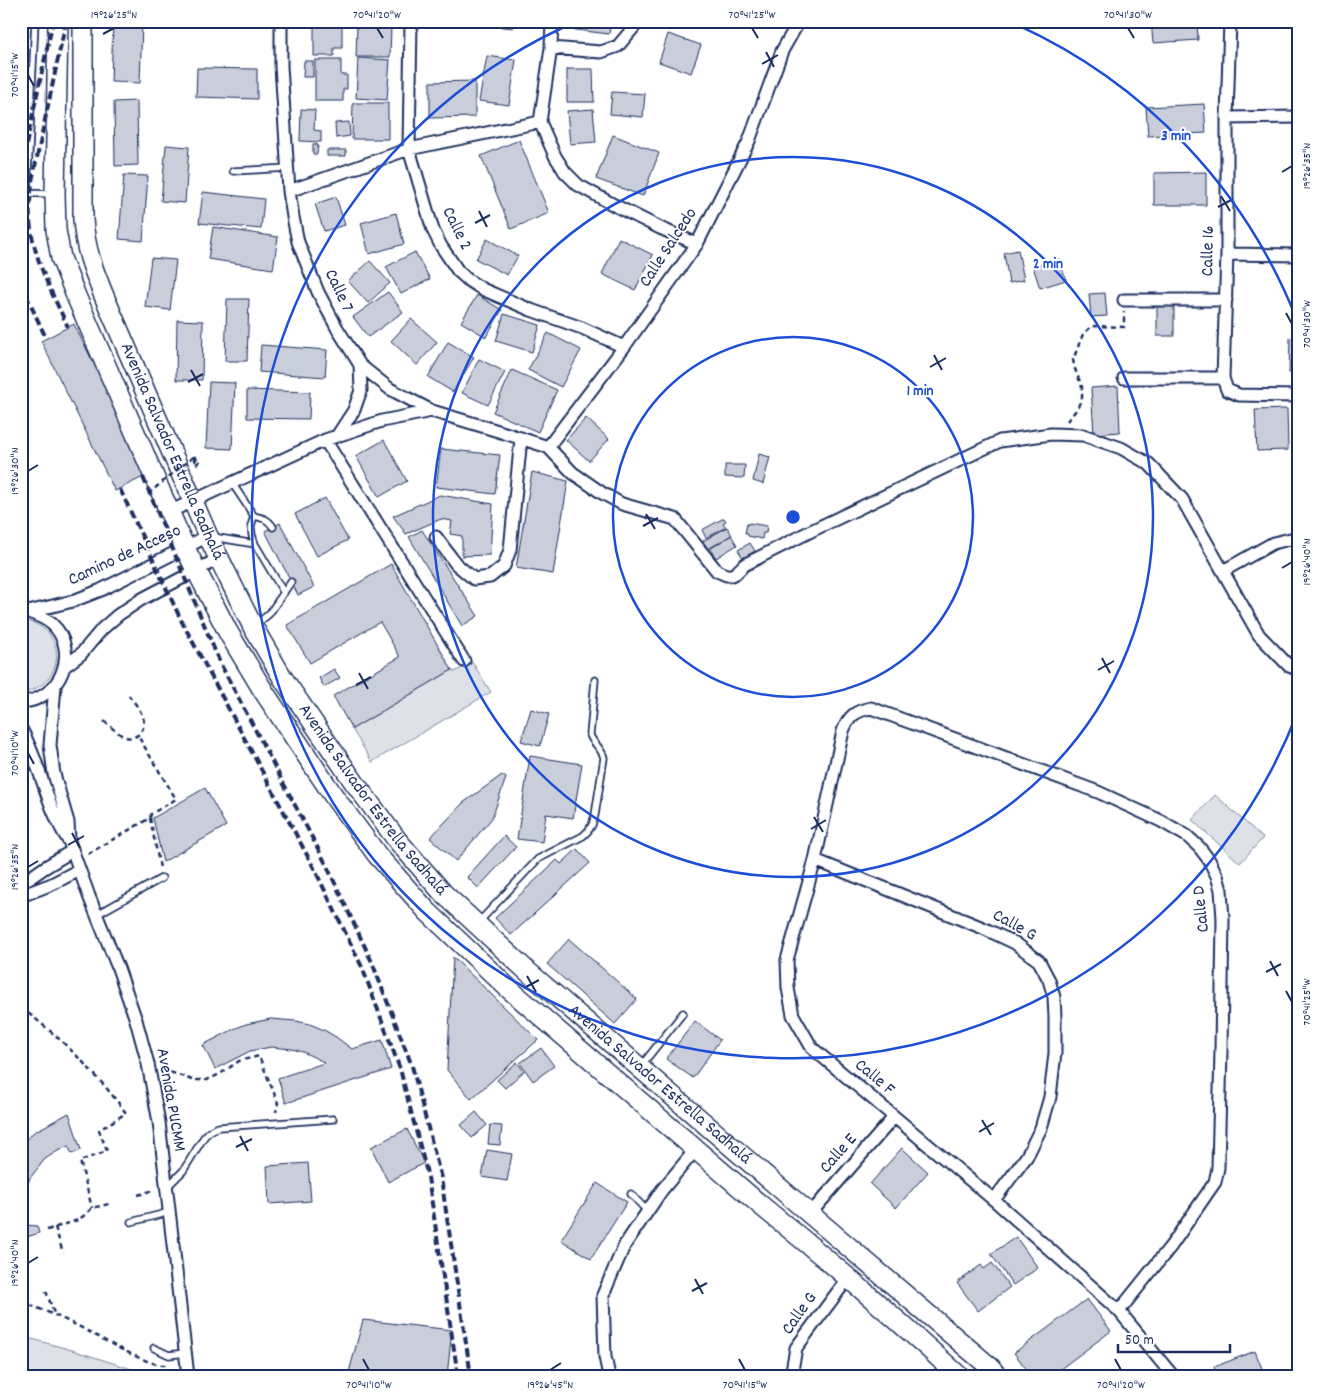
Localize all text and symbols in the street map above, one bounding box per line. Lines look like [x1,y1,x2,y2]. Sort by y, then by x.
text: 19°26'25"N [91,7,137,24]
text: 70°41'20"W [353,7,401,24]
text: 70°41'25"W [729,7,776,24]
text: 70°41'30"W [1104,7,1152,24]
text: 70°41'15"W [7,53,24,97]
text: 3 min [1161,126,1191,148]
text: 19°26'35"N [1299,143,1316,189]
street label: Calle 2 [435,203,477,255]
street label: Calle Salcedo [634,203,704,293]
street label: Calle 16 [1196,225,1222,277]
text: 2 min [1033,254,1063,276]
street label: Calle 7 [317,265,359,317]
text: 70°41'30"W [1299,300,1316,348]
street label: Avenida Salvador Estrella Sadhalá [113,339,231,565]
text: 1 min [907,381,933,403]
text: 19°26'30"N [7,447,24,495]
centre of rings [784,508,802,526]
street label: Camino de Acceso [65,519,185,593]
text: 19°26'40"N [1299,538,1316,586]
street label: Avenida Salvador Estrella Sadhalá [292,699,453,902]
text: 70°41'10"W [7,730,24,776]
text: 19°26'35"N [7,844,24,890]
street label: Calle D [1187,884,1217,934]
street label: Calle G [987,904,1041,948]
text: 70°41'25"W [1299,978,1316,1025]
street label: Avenida Salvador Estrella Sadhalá [562,999,757,1171]
street label: Avenida PUCMM [149,1046,191,1154]
street label: Calle F [848,1054,900,1102]
street label: Calle E [814,1128,864,1180]
text: 19°26'40"N [7,1239,24,1287]
street label: Calle G [776,1288,824,1340]
scale bar [1118,1322,1230,1354]
text: 50 m [1125,1330,1154,1352]
text: 70°41'10"W [346,1377,392,1394]
text: 19°26'45"N [527,1377,573,1394]
text: 70°41'15"W [723,1377,767,1394]
text: 70°41'20"W [1097,1377,1145,1394]

